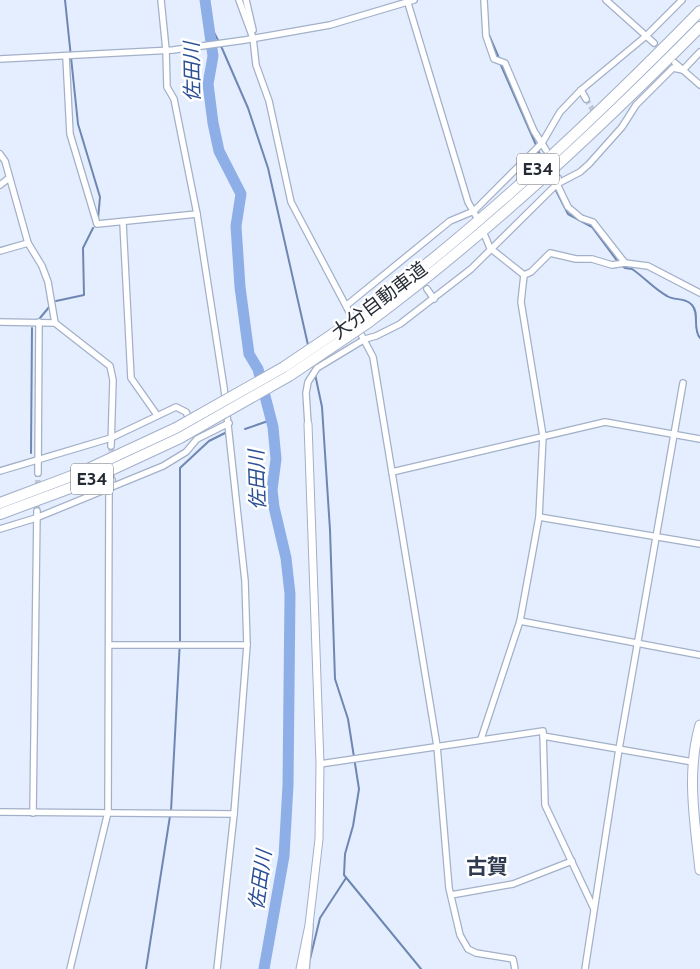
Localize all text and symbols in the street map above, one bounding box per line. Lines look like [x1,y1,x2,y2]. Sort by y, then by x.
water label: 佐田川 [179,40,205,102]
road number: E34 [517,153,559,184]
street label: 大分自動車道 [327,257,432,344]
water label: 佐田川 [244,448,270,510]
road number: E34 [71,464,113,494]
water label: 佐田川 [244,847,276,911]
district label: 古賀 [466,854,508,879]

